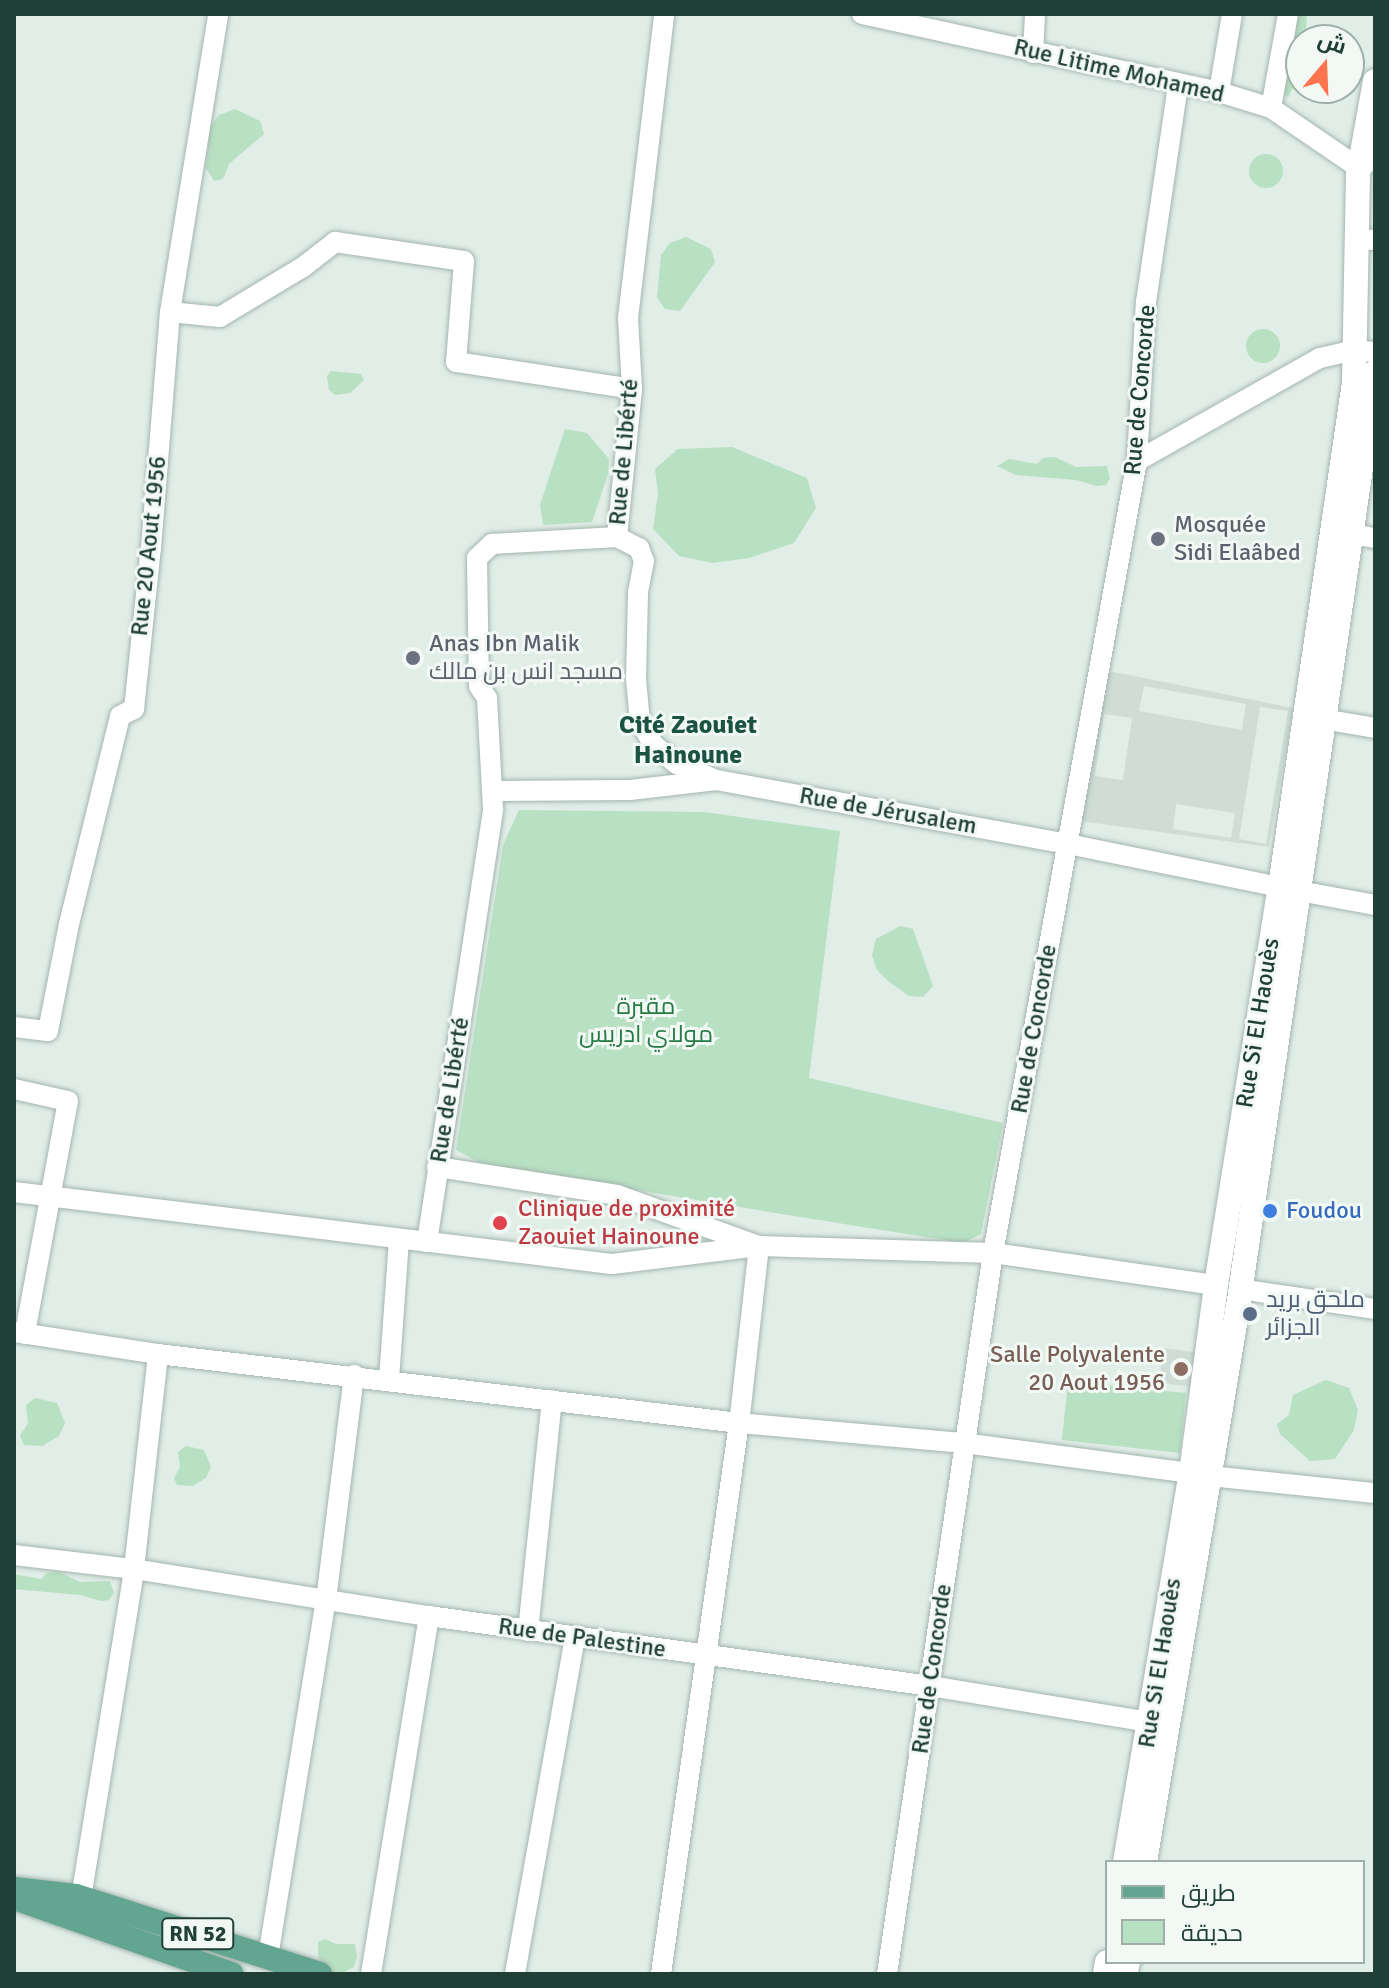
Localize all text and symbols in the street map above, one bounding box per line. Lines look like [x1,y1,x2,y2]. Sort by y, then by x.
north arrow [1285,24,1365,104]
text: ش [1315,25,1350,60]
street label: Rue Litime Mohamed [1011,33,1227,109]
street label: Rue de Concorde [1118,303,1162,477]
street label: Rue de Libérté [603,378,645,526]
street label: Rue 20 Aout 1956 [125,454,173,638]
place label: Mosquée Sidi Elaâbed [1174,511,1301,567]
marker: Mosquée Sidi Elaâbed [1149,530,1167,548]
place label: Anas Ibn Malik مسجد انس بن مالك [429,630,623,686]
marker: Anas Ibn Malik مسجد انس بن مالك [404,649,422,667]
district label: Cité Zaouiet Hainoune [619,710,757,772]
street label: Rue de Jérusalem [797,781,979,841]
street label: Rue Si El Haouès [1230,936,1286,1110]
street label: Rue de Concorde [1005,942,1063,1116]
park label: مقبرة مولاي ادريس [579,993,713,1049]
street label: Rue de Libérté [424,1015,476,1165]
place label: Clinique de proximité Zaouiet Hainoune [518,1195,735,1251]
place label: Foudou [1286,1197,1362,1225]
marker: Foudou [1261,1202,1279,1220]
marker: Clinique de proximité Zaouiet Hainoune [489,1212,511,1234]
place label: ملحق بريد الجزائر [1266,1286,1365,1342]
marker: ملحق بريد الجزائر [1241,1305,1259,1323]
place label: Salle Polyvalente 20 Aout 1956 [990,1341,1165,1397]
marker: Salle Polyvalente 20 Aout 1956 [1172,1360,1190,1378]
street label: Rue Si El Haouès [1132,1576,1188,1750]
street label: Rue de Concorde [906,1582,958,1756]
street label: Rue de Palestine [496,1612,668,1664]
legend [1105,1860,1365,1964]
text: طريق [1181,1878,1236,1908]
road number: RN 52 [160,1916,236,1952]
text: حديقة [1181,1918,1243,1948]

